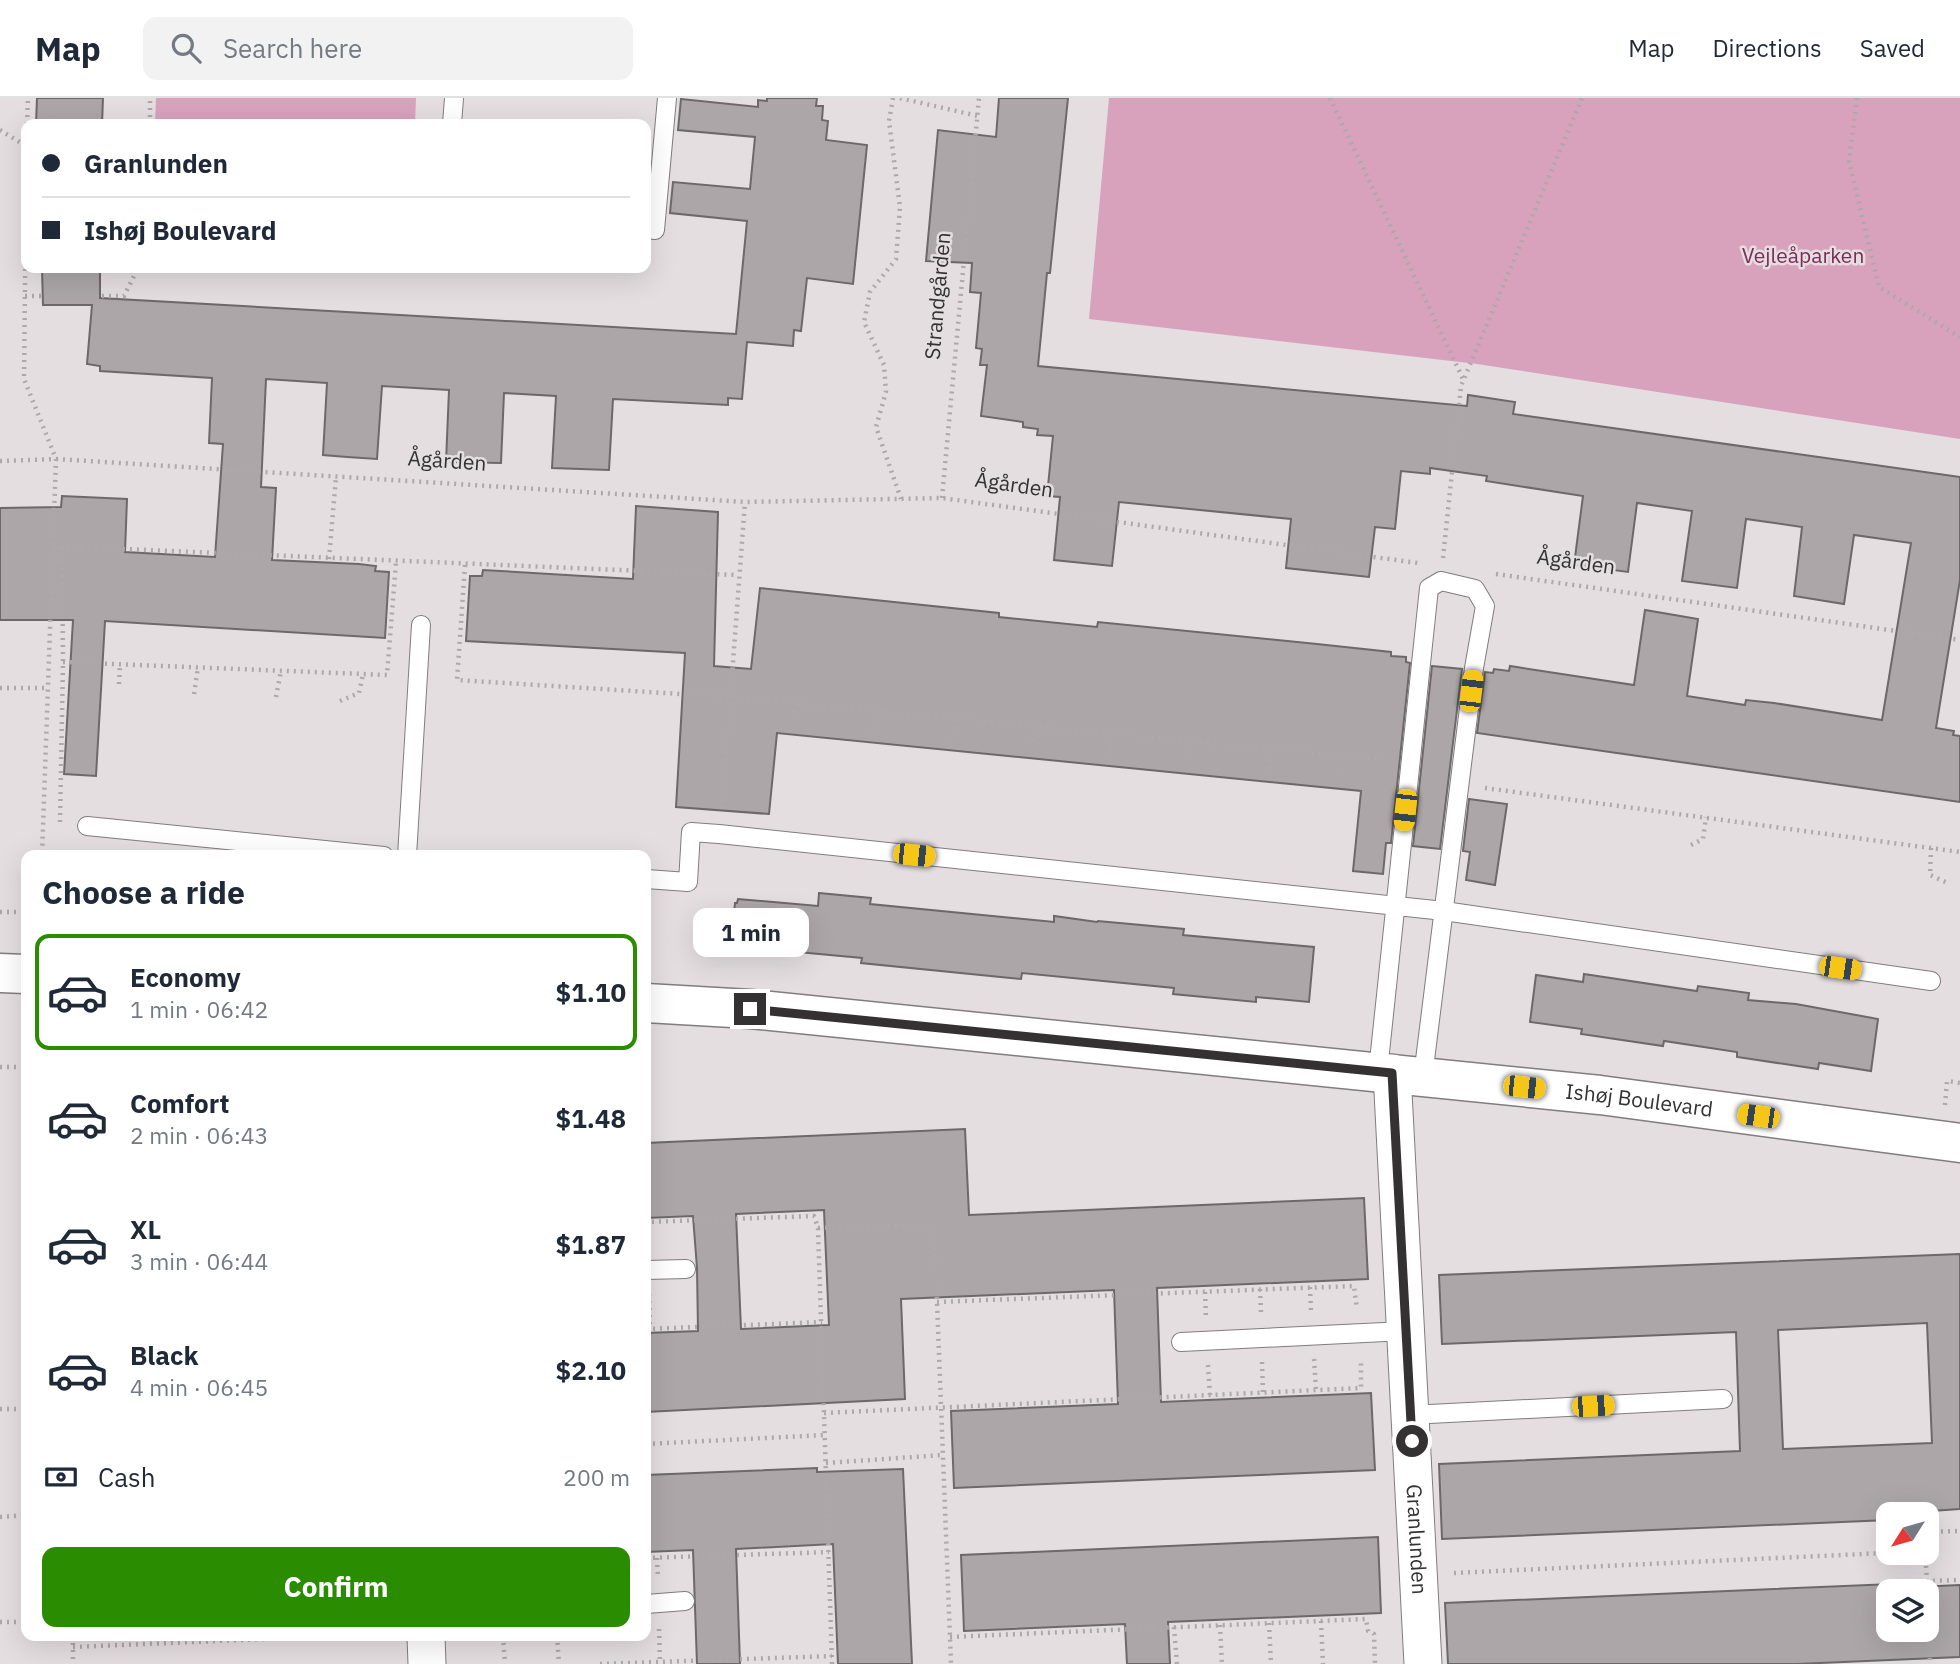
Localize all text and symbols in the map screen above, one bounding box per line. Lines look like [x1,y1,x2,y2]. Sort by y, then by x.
search box [143,17,633,80]
text: Map [35,27,101,70]
icon: search [167,29,205,67]
text: Search here [223,31,362,65]
text: Map [1628,32,1674,64]
text: Directions [1712,32,1822,64]
text: Saved [1860,32,1925,64]
text: Granlunden [84,146,228,180]
text: Ishøj Boulevard [84,213,277,247]
street label: Strandgården [917,231,957,361]
park label: Vejleåparken [1742,241,1864,269]
street label: Ågården [407,443,487,477]
street label: Ågården [973,465,1055,503]
street label: Ågården [1535,542,1617,580]
car [1459,669,1484,713]
car [1393,788,1418,832]
car [893,842,936,868]
text: Choose a ride [42,871,245,913]
callout: 1 min [692,908,808,956]
text: 1 min [721,917,781,947]
car [1818,955,1863,981]
text: Economy [130,960,241,994]
icon: car [46,961,109,1024]
text: $1.10 [556,975,626,1009]
route end [734,993,766,1025]
text: 1 min · 06:42 [130,994,268,1024]
car [1503,1074,1546,1100]
street label: Ishøj Boulevard [1564,1077,1715,1123]
text: Comfort [130,1086,229,1120]
icon: car [46,1087,109,1150]
text: $1.48 [556,1101,626,1135]
car [1736,1103,1781,1129]
text: 2 min · 06:43 [130,1120,268,1150]
text: XL [130,1212,161,1246]
icon: car [46,1213,109,1276]
text: $1.87 [556,1227,626,1261]
text: 3 min · 06:44 [130,1246,268,1276]
text: Black [130,1338,198,1372]
icon: car [46,1339,109,1402]
text: $2.10 [556,1353,626,1387]
text: 4 min · 06:45 [130,1372,268,1402]
car [1572,1394,1615,1418]
route start [1396,1425,1428,1457]
icon: cash [42,1458,80,1496]
text: Cash [98,1460,155,1494]
text: 200 m [563,1462,630,1492]
street label: Granlunden [1401,1483,1434,1595]
north arrow [1876,1502,1939,1564]
map controls [1876,1502,1939,1642]
button: Confirm [42,1547,630,1627]
button: layers [1876,1579,1939,1642]

